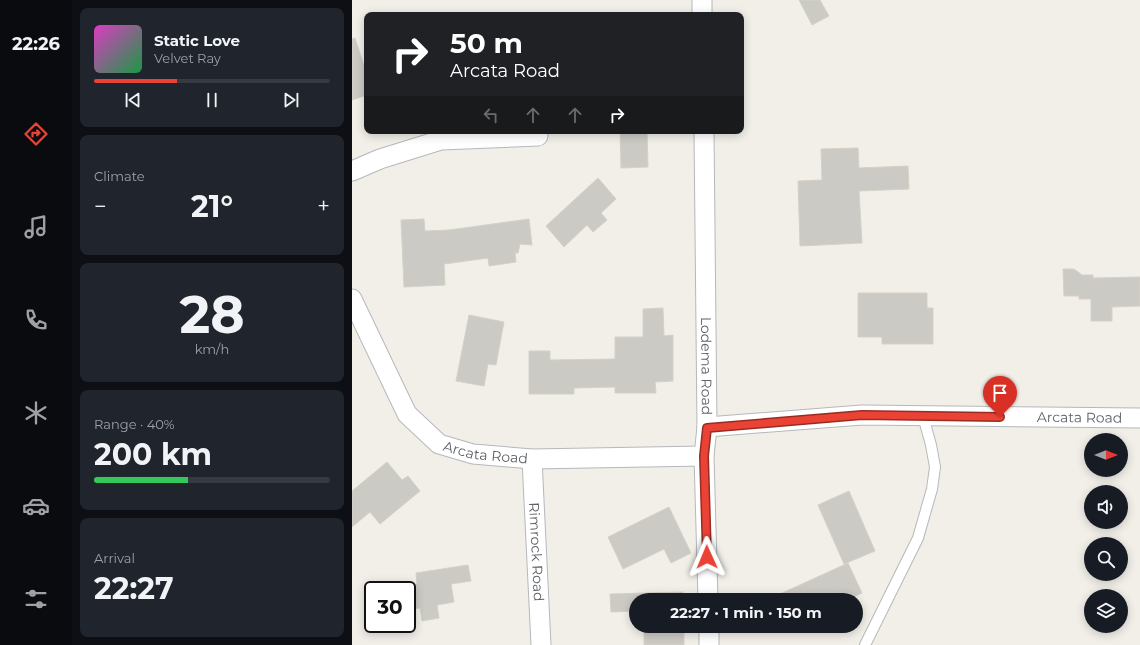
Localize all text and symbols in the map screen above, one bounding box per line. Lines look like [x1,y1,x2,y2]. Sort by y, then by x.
text: 50 m [450,26,523,60]
icon: right [384,28,436,80]
text: Static Love [154,31,240,50]
text: 22:26 [12,33,60,55]
text: Velvet Ray [154,50,221,66]
text: Arcata Road [450,60,560,82]
icon: previous [122,89,144,111]
icon: pause [201,89,223,111]
icon: next [280,89,302,111]
icon: left [480,104,502,126]
icon: ahead [522,104,544,126]
icon: ahead [564,104,586,126]
icon: right [606,104,628,126]
icon: directions [22,120,50,148]
text: Climate [94,168,145,184]
text: 21° [191,188,233,225]
text: − [94,193,107,220]
text: + [317,193,330,220]
icon: music [22,213,50,241]
text: 28 [179,283,245,346]
icon: phone [22,306,50,334]
street label: Lodema Road [697,317,716,415]
text: km/h [195,341,229,357]
pin [983,376,1017,417]
icon: arrive [989,382,1011,404]
icon: climate [22,399,50,427]
street label: Arcata Road [1037,408,1122,427]
text: Range · 40% [94,416,175,432]
north arrow [1084,433,1128,477]
map controls [1084,433,1128,633]
text: 200 km [94,436,212,473]
street label: Arcata Road [441,437,529,468]
button: sound [1084,485,1128,529]
icon: car [22,492,50,520]
street label: Rimrock Road [525,502,548,602]
position arrow [686,536,728,578]
button: search [1084,537,1128,581]
text: Arrival [94,550,135,566]
text: 22:27 [94,570,174,607]
speed limit sign: 30 [364,581,416,633]
icon: filters [22,585,50,613]
button: layers [1084,589,1128,633]
text: 22:27 · 1 min · 150 m [670,603,822,622]

